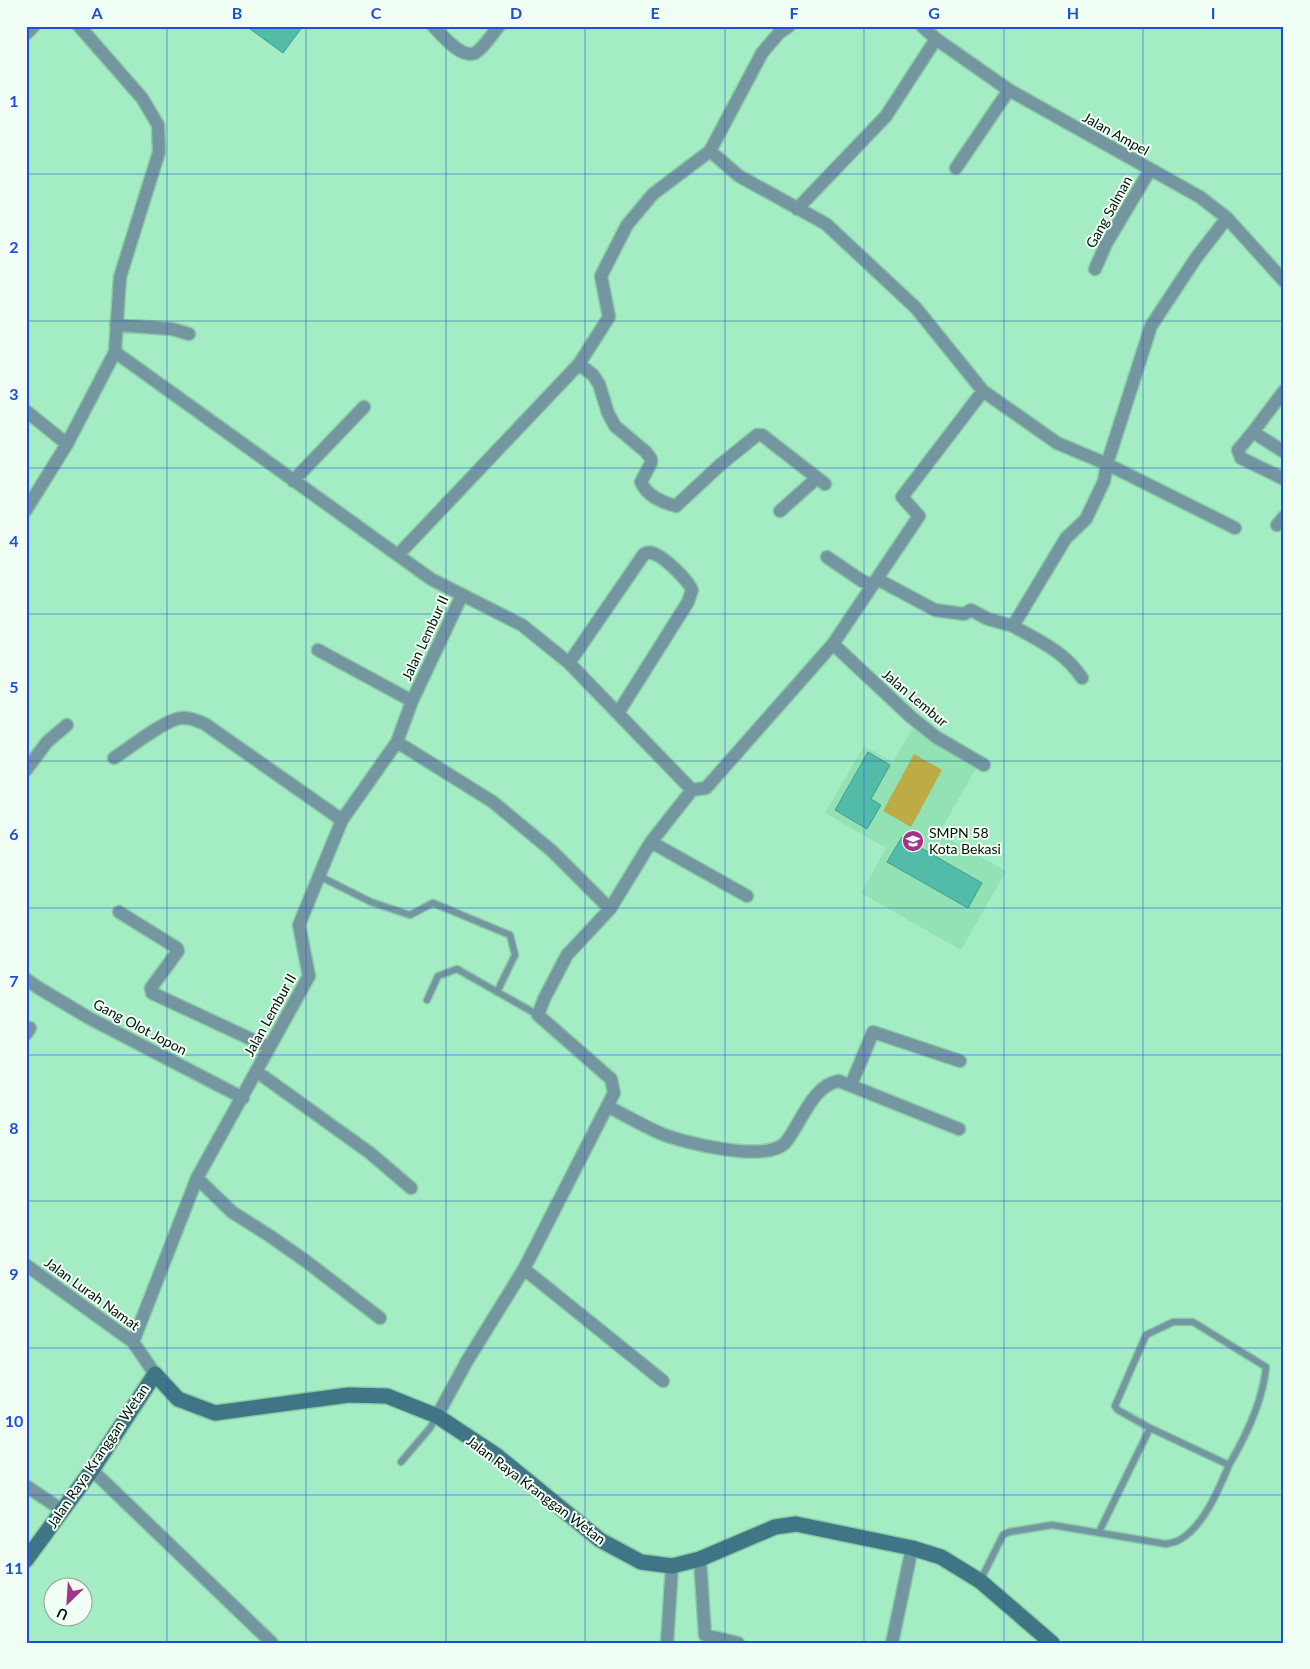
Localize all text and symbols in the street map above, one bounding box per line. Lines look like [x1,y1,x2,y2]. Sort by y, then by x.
text: A [90,3,103,22]
text: B [232,3,242,22]
text: C [371,3,382,22]
text: D [510,3,522,22]
text: E [650,3,660,22]
text: F [789,3,799,22]
text: G [928,3,940,22]
text: H [1067,3,1079,22]
text: I [1211,3,1215,22]
text: 1 [9,91,19,110]
street label: Jalan Ampel [1080,108,1152,159]
street label: Gang Salman [1082,173,1135,251]
text: 2 [9,237,19,256]
text: 3 [9,384,19,403]
text: 4 [9,531,19,550]
street label: Jalan Lembur II [397,593,452,683]
street label: Jalan Lembur [879,665,952,730]
text: 5 [9,677,19,696]
text: 6 [9,824,19,843]
place label: SMPN 58 Kota Bekasi [929,824,1001,857]
school or university icon: SMPN 58 Kota Bekasi [901,829,925,853]
text: 7 [9,971,19,990]
street label: Jalan Lembur II [240,971,299,1059]
street label: Gang Olot Jopon [91,995,190,1058]
text: 8 [9,1118,19,1137]
street label: Jalan Lurah Namat [42,1253,143,1334]
text: 9 [9,1264,19,1283]
street label: Jalan Raya Kranggan Wetan [43,1381,152,1531]
text: 10 [5,1411,23,1430]
street label: Jalan Raya Kranggan Wetan [463,1432,609,1548]
text: 11 [5,1558,23,1577]
north arrow [42,1576,92,1626]
text: U [54,1604,71,1624]

